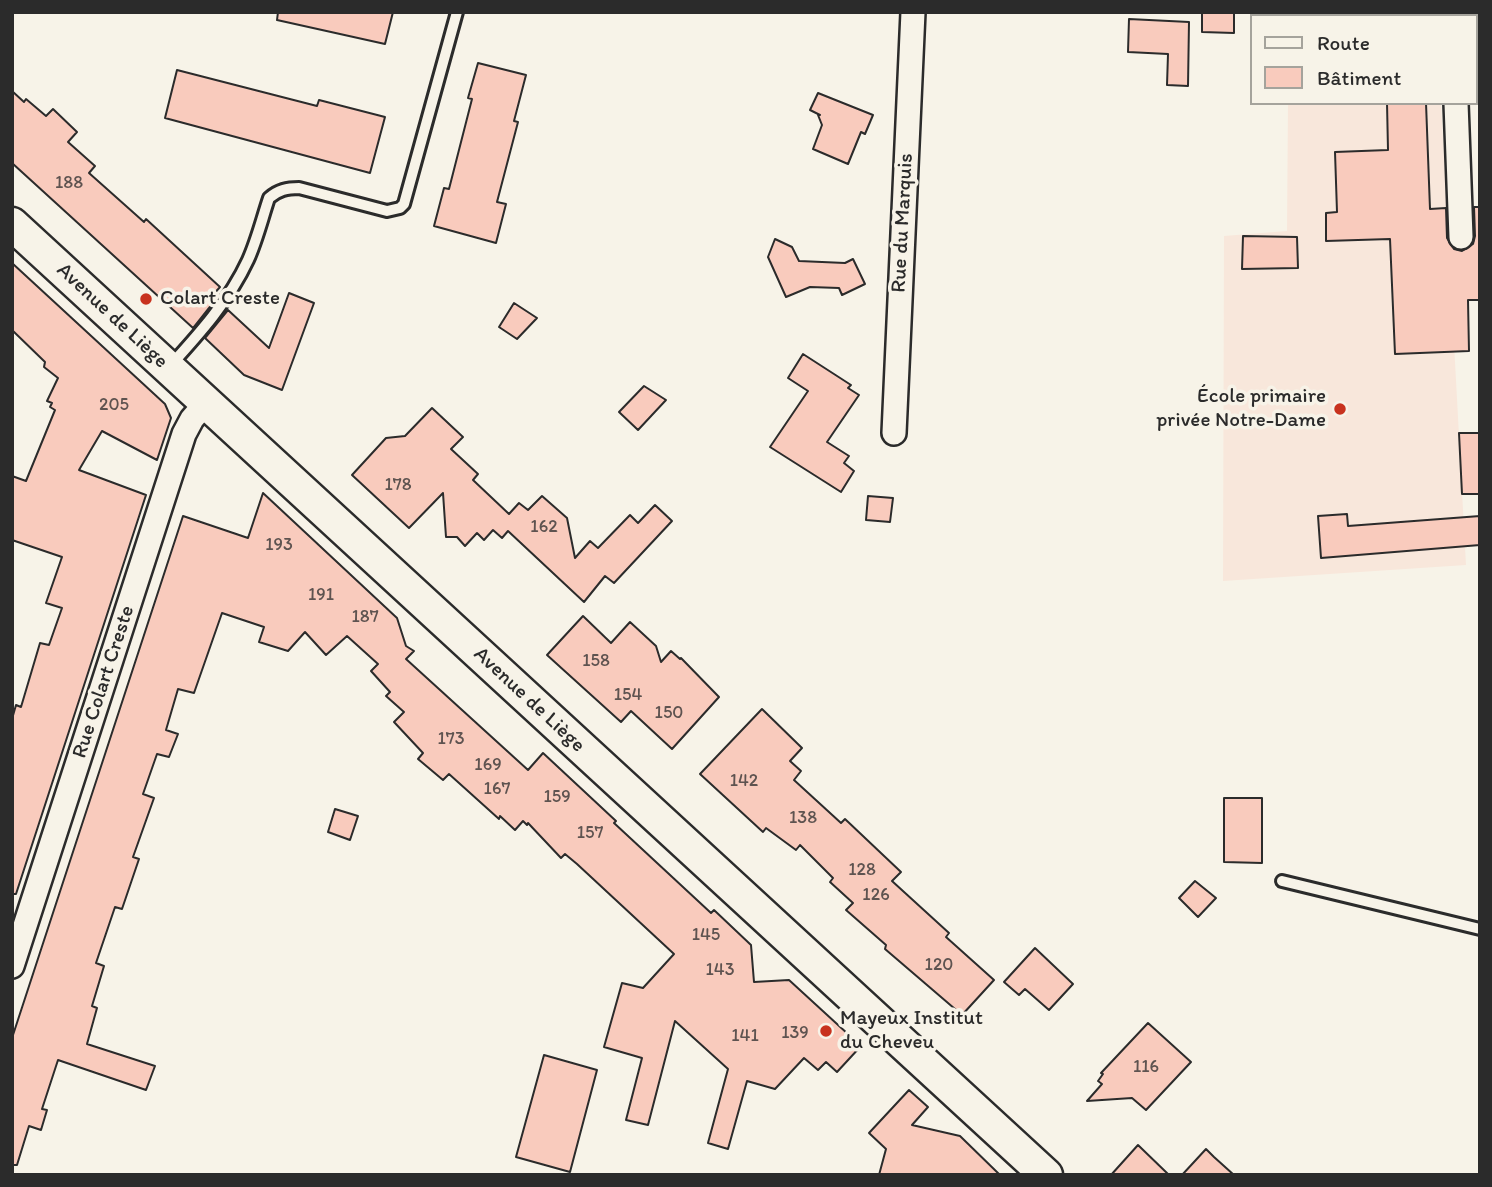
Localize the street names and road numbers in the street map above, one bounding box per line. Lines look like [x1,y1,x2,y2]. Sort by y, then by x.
street label: Rue du Marquis [887,153,919,293]
street label: Avenue de Liège [51,258,173,374]
street label: Rue Colart Creste [67,603,141,761]
street label: Avenue de Liège [468,642,590,758]

